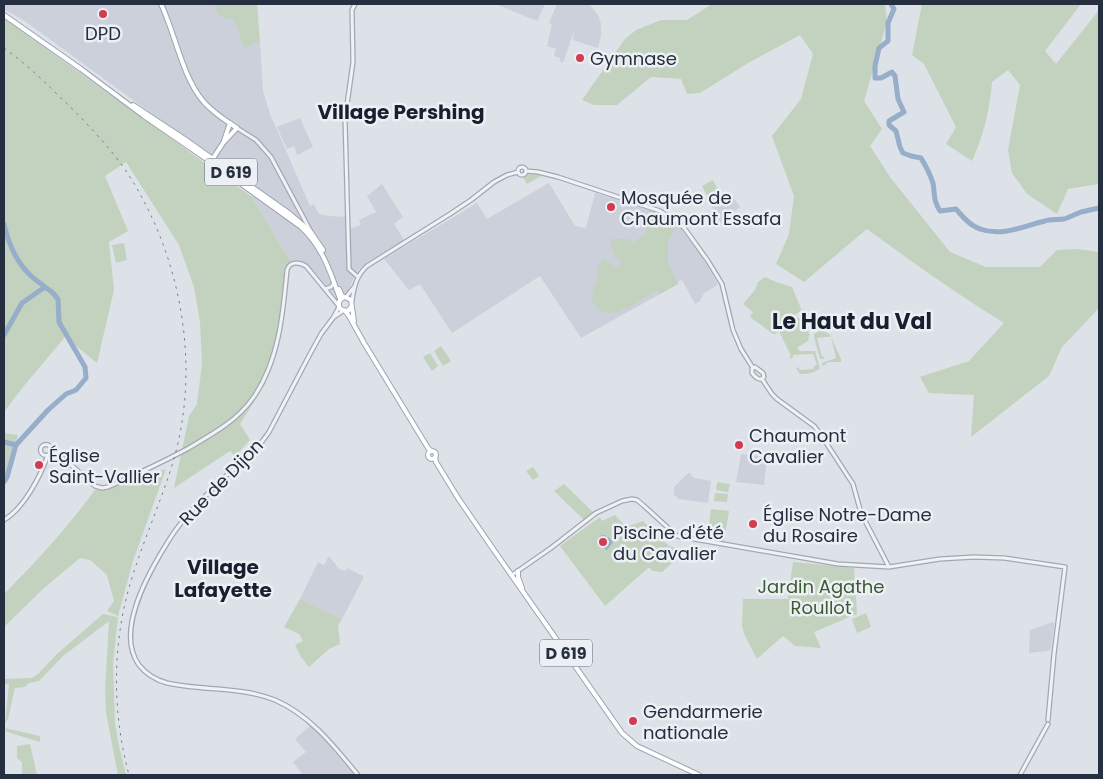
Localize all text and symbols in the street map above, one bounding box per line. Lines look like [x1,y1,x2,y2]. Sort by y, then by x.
marker: DPD [97,8,109,20]
place label: DPD [85,21,121,46]
place label: Gymnase [590,46,677,71]
marker: Gymnase [574,52,586,64]
district label: Village Pershing [318,98,484,126]
road number: D 619 [205,158,257,186]
place label: Mosquée de Chaumont Essafa [621,185,781,231]
marker: Mosquée de Chaumont Essafa [605,201,617,213]
district label: Le Haut du Val [772,306,932,337]
place label: Chaumont Cavalier [749,423,846,469]
street label: Rue de Dijon [173,433,269,531]
marker: Chaumont Cavalier [733,439,745,451]
place label: Église Saint-Vallier [49,443,160,489]
marker: Église Saint-Vallier [33,459,45,471]
place label: Église Notre-Dame du Rosaire [763,502,932,548]
marker: Église Notre-Dame du Rosaire [747,518,759,530]
place label: Piscine d'été du Cavalier [613,520,724,566]
marker: Piscine d'été du Cavalier [597,536,609,548]
district label: Village Lafayette [174,553,272,604]
park label: Jardin Agathe Roullot [757,574,885,620]
road number: D 619 [540,640,592,666]
place label: Gendarmerie nationale [643,699,763,745]
marker: Gendarmerie nationale [627,715,639,727]

